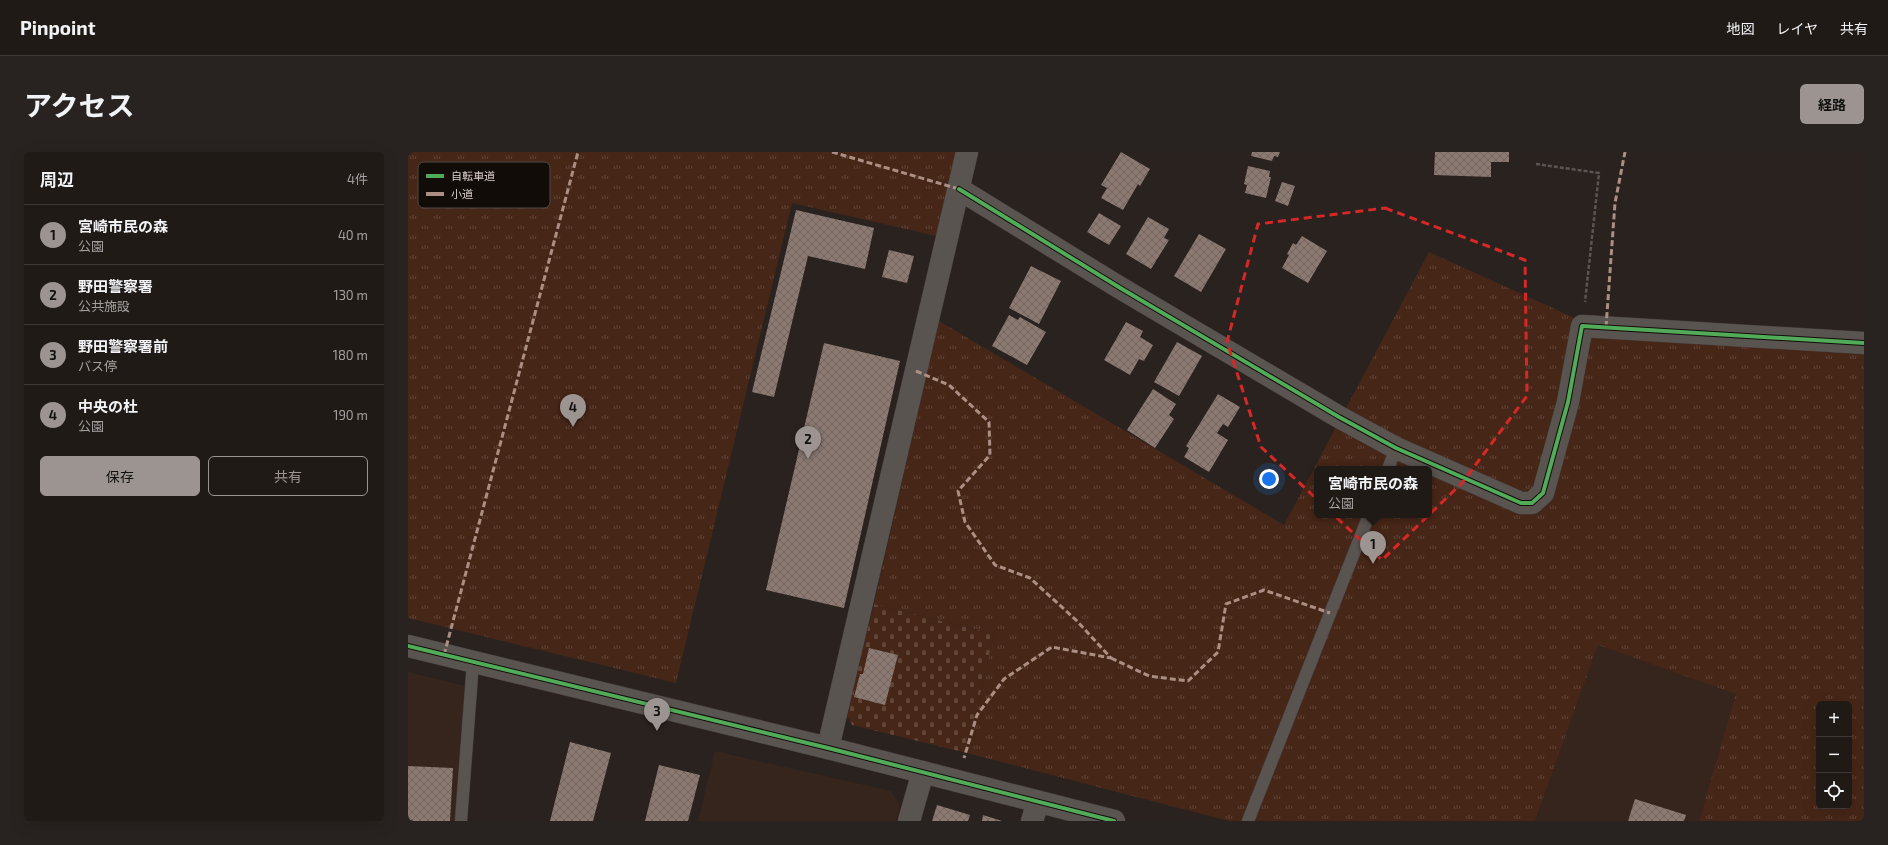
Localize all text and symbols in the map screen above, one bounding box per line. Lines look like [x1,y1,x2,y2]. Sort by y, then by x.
text: Pinpoint [20,16,95,39]
text: 地図 [1726,20,1754,37]
text: レイヤ [1776,20,1818,37]
text: 共有 [1840,20,1868,37]
button: 経路 [1800,84,1864,124]
text: アクセス [24,88,135,122]
legend [418,162,550,208]
text: 周辺 [40,169,74,189]
text: 自転車道 [451,169,495,182]
text: 4件 [347,171,368,187]
text: 小道 [451,187,473,200]
text: 宮崎市民の森 [78,217,168,235]
text: 1 [50,227,56,243]
text: 40 m [338,227,368,243]
text: 公園 [78,238,104,254]
text: 野田警察署 [78,277,153,295]
text: 2 [49,287,57,303]
text: 130 m [333,287,368,303]
text: 公共施設 [78,298,130,314]
text: 野田警察署前 [78,337,168,355]
text: 3 [49,347,57,363]
text: 180 m [333,347,368,363]
text: バス停 [78,358,117,374]
pin: 4 [560,394,586,427]
text: 中央の杜 [78,397,138,415]
text: 4 [49,407,57,423]
text: 190 m [333,407,368,423]
text: 公園 [78,418,104,434]
pin: 2 [795,426,821,459]
button: 保存 [40,456,200,496]
button: 共有 [208,456,368,496]
popup [1314,466,1432,518]
your location [1259,469,1279,489]
text: 宮崎市民の森 [1328,474,1418,492]
text: 公園 [1328,495,1354,511]
pin: 1 [1360,531,1386,564]
pin: 3 [644,698,670,731]
map controls [1816,701,1852,809]
button: + [1816,701,1852,737]
button: − [1816,737,1852,773]
button: locate [1816,773,1852,809]

